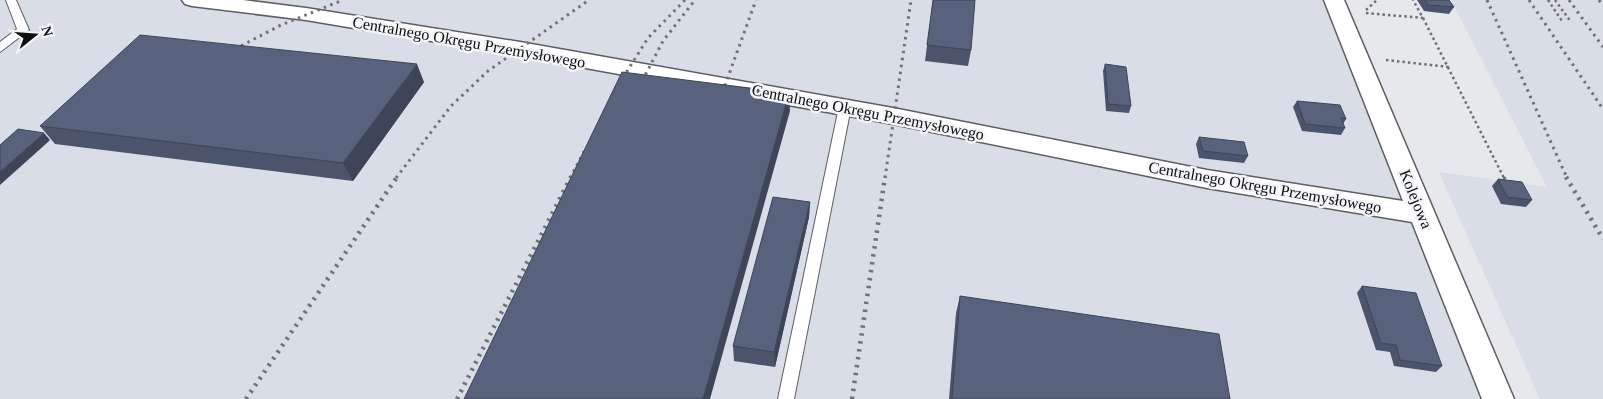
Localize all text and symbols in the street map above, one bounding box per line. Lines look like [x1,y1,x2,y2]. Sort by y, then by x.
north arrow [10,10,60,60]
street label: Centralnego Okręgu Przemysłowego [351,13,587,72]
text: N [38,24,56,38]
street label: Centralnego Okręgu Przemysłowego [750,81,986,144]
street label: Centralnego Okręgu Przemysłowego [1147,158,1383,217]
street label: Kolejowa [1396,167,1436,231]

